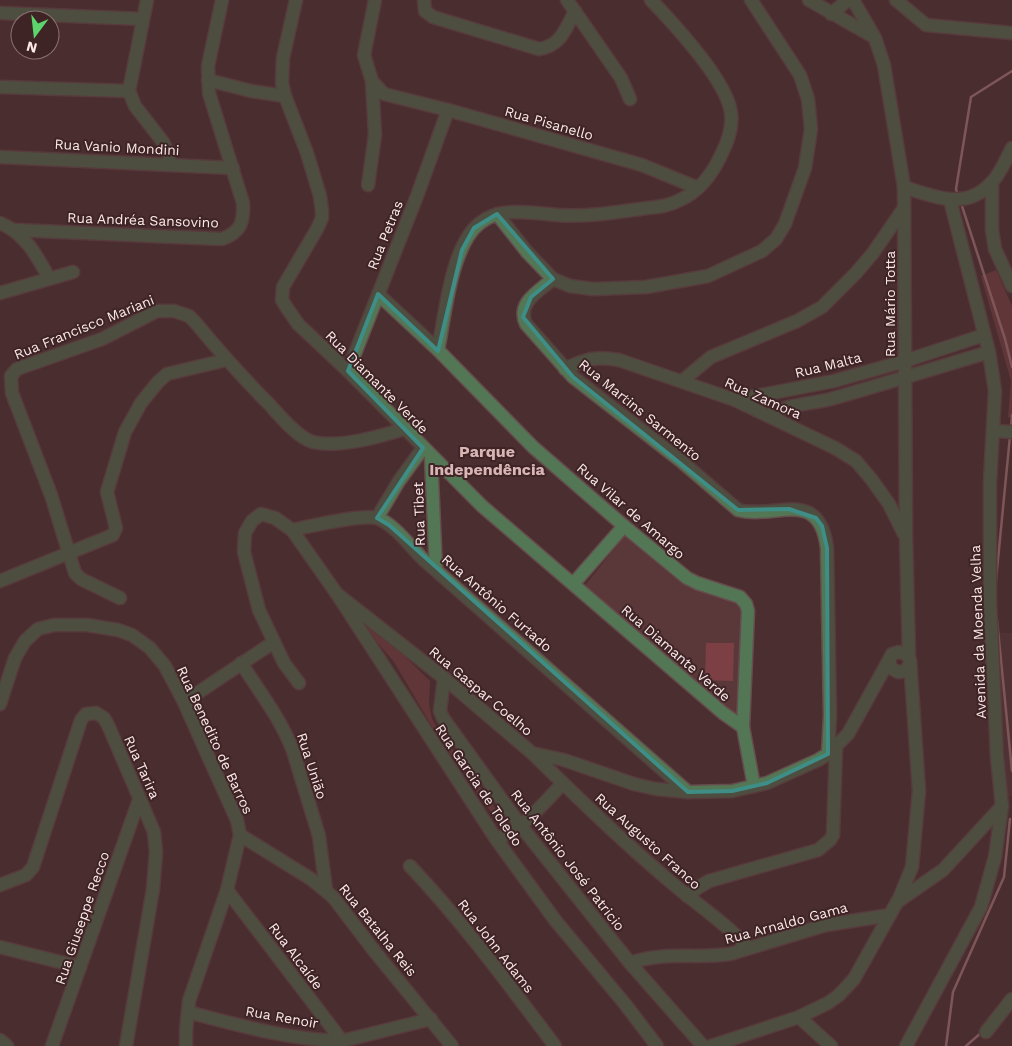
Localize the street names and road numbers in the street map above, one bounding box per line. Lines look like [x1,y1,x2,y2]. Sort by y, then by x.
street label: Rua Pisanello [503,103,595,143]
street label: Rua Vanio Mondini [54,136,180,158]
street label: Rua Petras [364,198,406,272]
street label: Rua Andréa Sansovino [67,209,219,231]
street label: Rua Mário Totta [882,251,898,357]
street label: Rua Francisco Mariani [12,292,156,362]
street label: Rua Diamante Verde [322,327,432,437]
street label: Rua Malta [793,349,863,381]
street label: Rua Martins Sarmento [576,356,704,464]
street label: Rua Zamora [722,374,804,422]
street label: Rua Vilar de Amargo [574,460,688,562]
street label: Rua Tibet [410,481,428,546]
street label: Avenida da Moenda Velha [967,545,989,719]
street label: Rua Antônio Furtado [439,551,555,655]
street label: Rua Diamante Verde [618,601,734,705]
street label: Rua Gaspar Coelho [426,643,536,739]
street label: Rua Benedito de Barros [174,663,256,817]
street label: Rua Garcia de Toledo [432,721,526,849]
street label: Rua União [294,731,330,801]
street label: Rua Tarira [121,733,163,801]
street label: Rua Antônio José Patricio [508,786,628,934]
street label: Rua Augusto Franco [592,789,704,893]
street label: Rua Giuseppe Recco [52,849,112,987]
street label: Rua Batalha Reis [336,881,420,979]
street label: Rua John Adams [455,896,537,996]
street label: Rua Arnaldo Gama [723,899,849,947]
street label: Rua Alcaíde [266,919,326,993]
street label: Rua Renoir [244,1003,320,1031]

